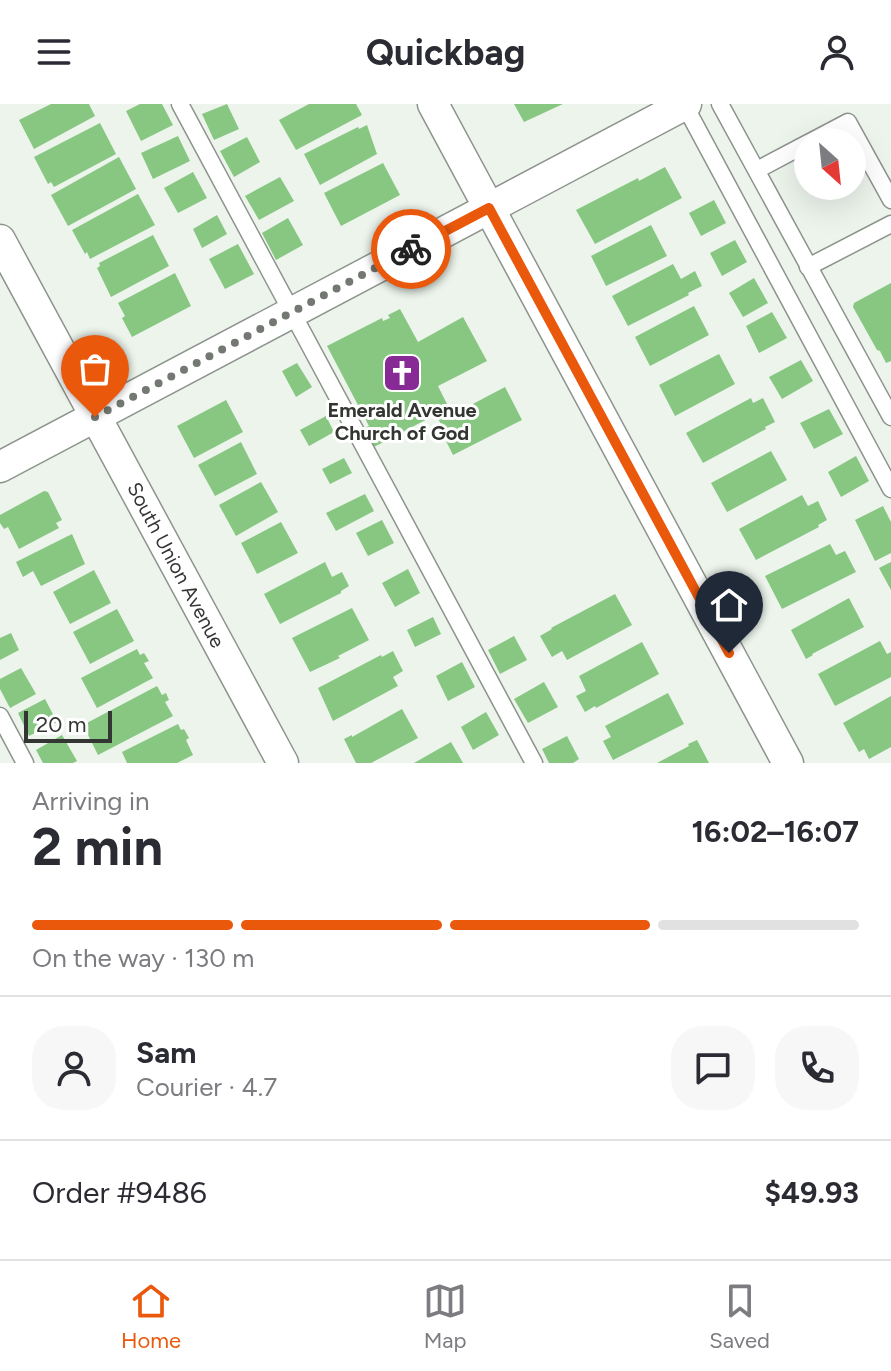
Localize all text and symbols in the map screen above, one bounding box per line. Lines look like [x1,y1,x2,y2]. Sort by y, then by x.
icon: menu [32,30,76,74]
icon: person [815,30,859,74]
text: Quickbag [366,31,525,74]
north arrow [794,128,866,200]
map controls [794,128,866,200]
courier [371,209,451,289]
icon: bike [389,227,433,271]
pin [61,335,129,417]
icon: bag [73,347,117,391]
church icon: Emerald Avenue Church of God [381,352,423,394]
place label: Emerald Avenue Church of God [327,398,477,445]
street label: South Union Avenue [122,478,230,652]
pin [695,571,763,653]
icon: home [707,583,751,627]
scale bar [24,707,112,743]
text: 20 m [36,711,87,738]
text: Arriving in [32,785,150,817]
text: 16:02–16:07 [691,813,859,850]
text: 2 min [32,816,163,878]
text: On the way · 130 m [32,942,254,974]
button: person [32,1026,116,1110]
button: chat [671,1026,755,1110]
button: phone [775,1026,859,1110]
text: Sam [136,1034,196,1071]
text: Courier · 4.7 [136,1071,277,1103]
text: Order #9486 [32,1174,207,1211]
text: $49.93 [764,1174,859,1211]
tab: Home [121,1279,181,1354]
tab: Map [423,1279,467,1354]
tab: Saved [709,1279,770,1354]

